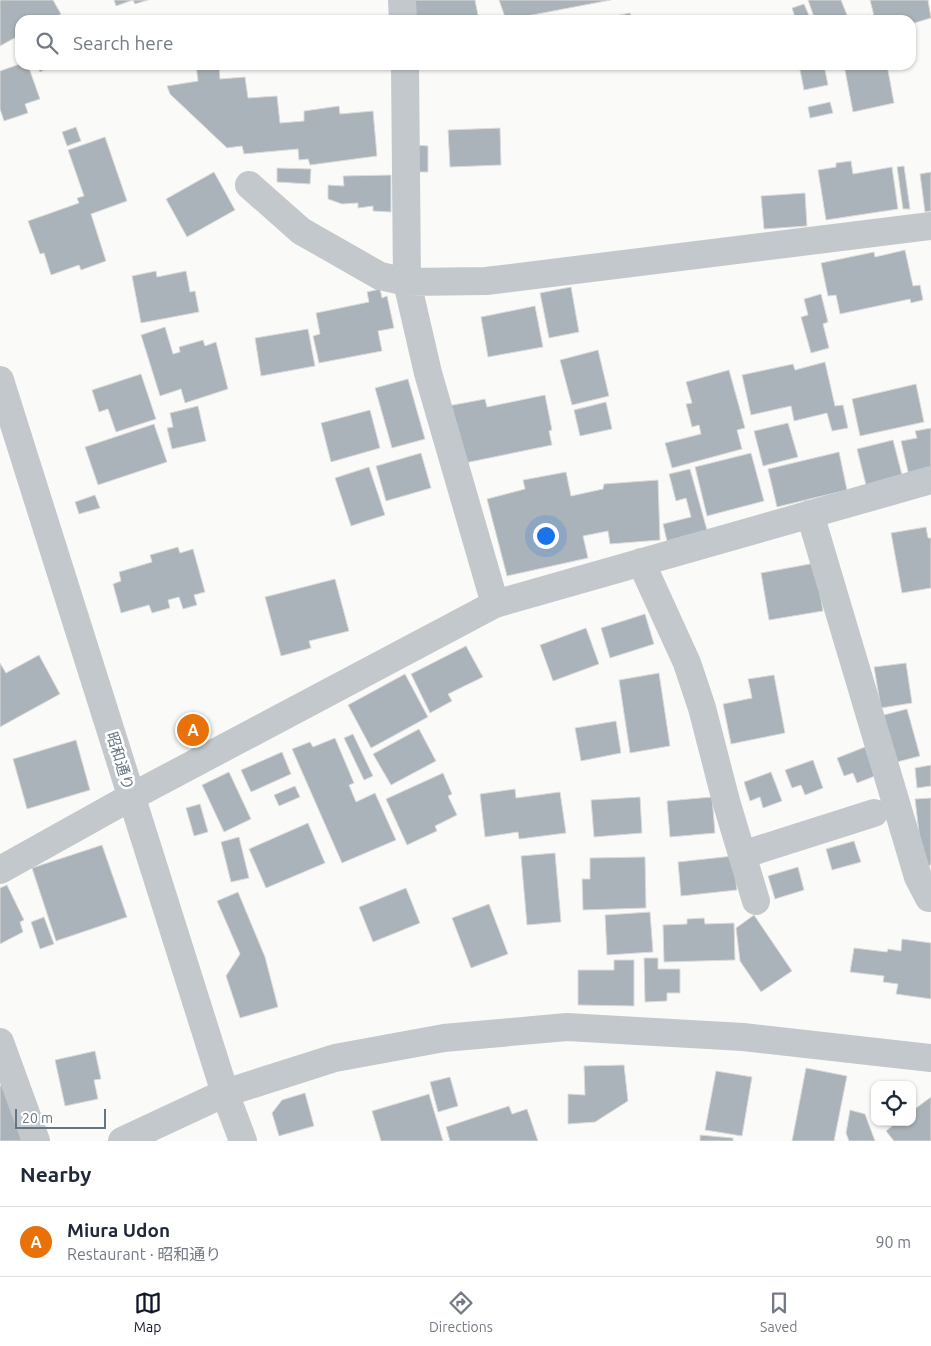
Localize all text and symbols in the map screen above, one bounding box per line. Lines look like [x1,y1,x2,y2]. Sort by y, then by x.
search box [15,15,916,70]
icon: search [33,29,61,57]
text: Search here [73,32,173,54]
your location [533,523,559,549]
pin: A [177,711,209,749]
street label: 昭和通り [104,730,137,792]
map controls [871,1081,916,1126]
button: locate [871,1081,916,1126]
scale bar [15,1106,106,1129]
text: 20 m [22,1110,53,1126]
text: Nearby [20,1162,91,1186]
text: Miura Udon [67,1219,170,1241]
text: A [30,1233,42,1251]
text: 90 m [875,1233,911,1251]
text: Restaurant · 昭和通り [67,1245,221,1263]
tab: Map [134,1289,162,1335]
tab: Directions [429,1289,493,1335]
tab: Saved [760,1289,797,1335]

